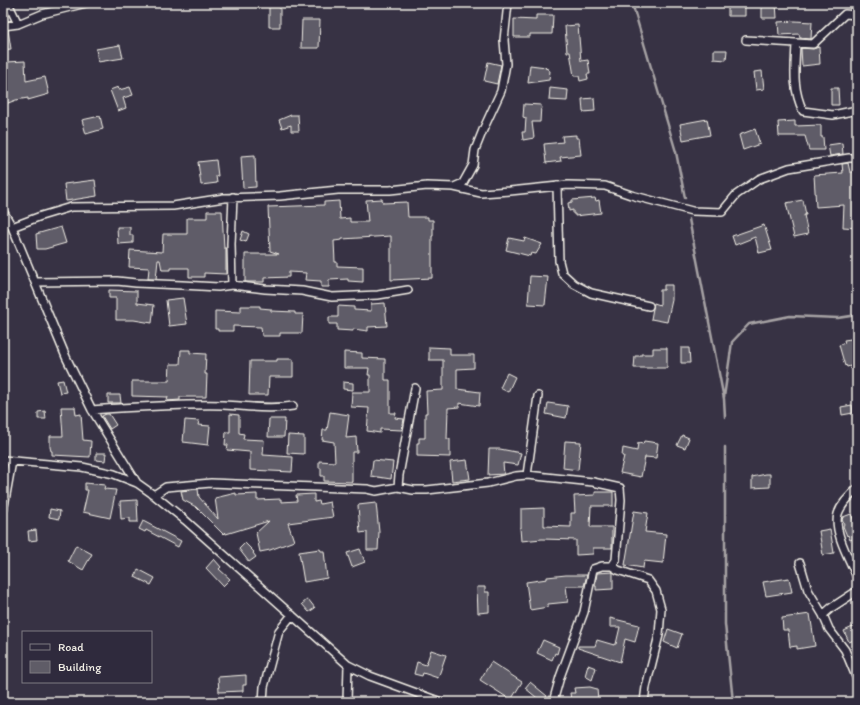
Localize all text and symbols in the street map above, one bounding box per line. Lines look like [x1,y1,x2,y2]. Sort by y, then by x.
legend [22,631,152,683]
text: Road [58,640,84,654]
text: Building [58,660,102,674]

